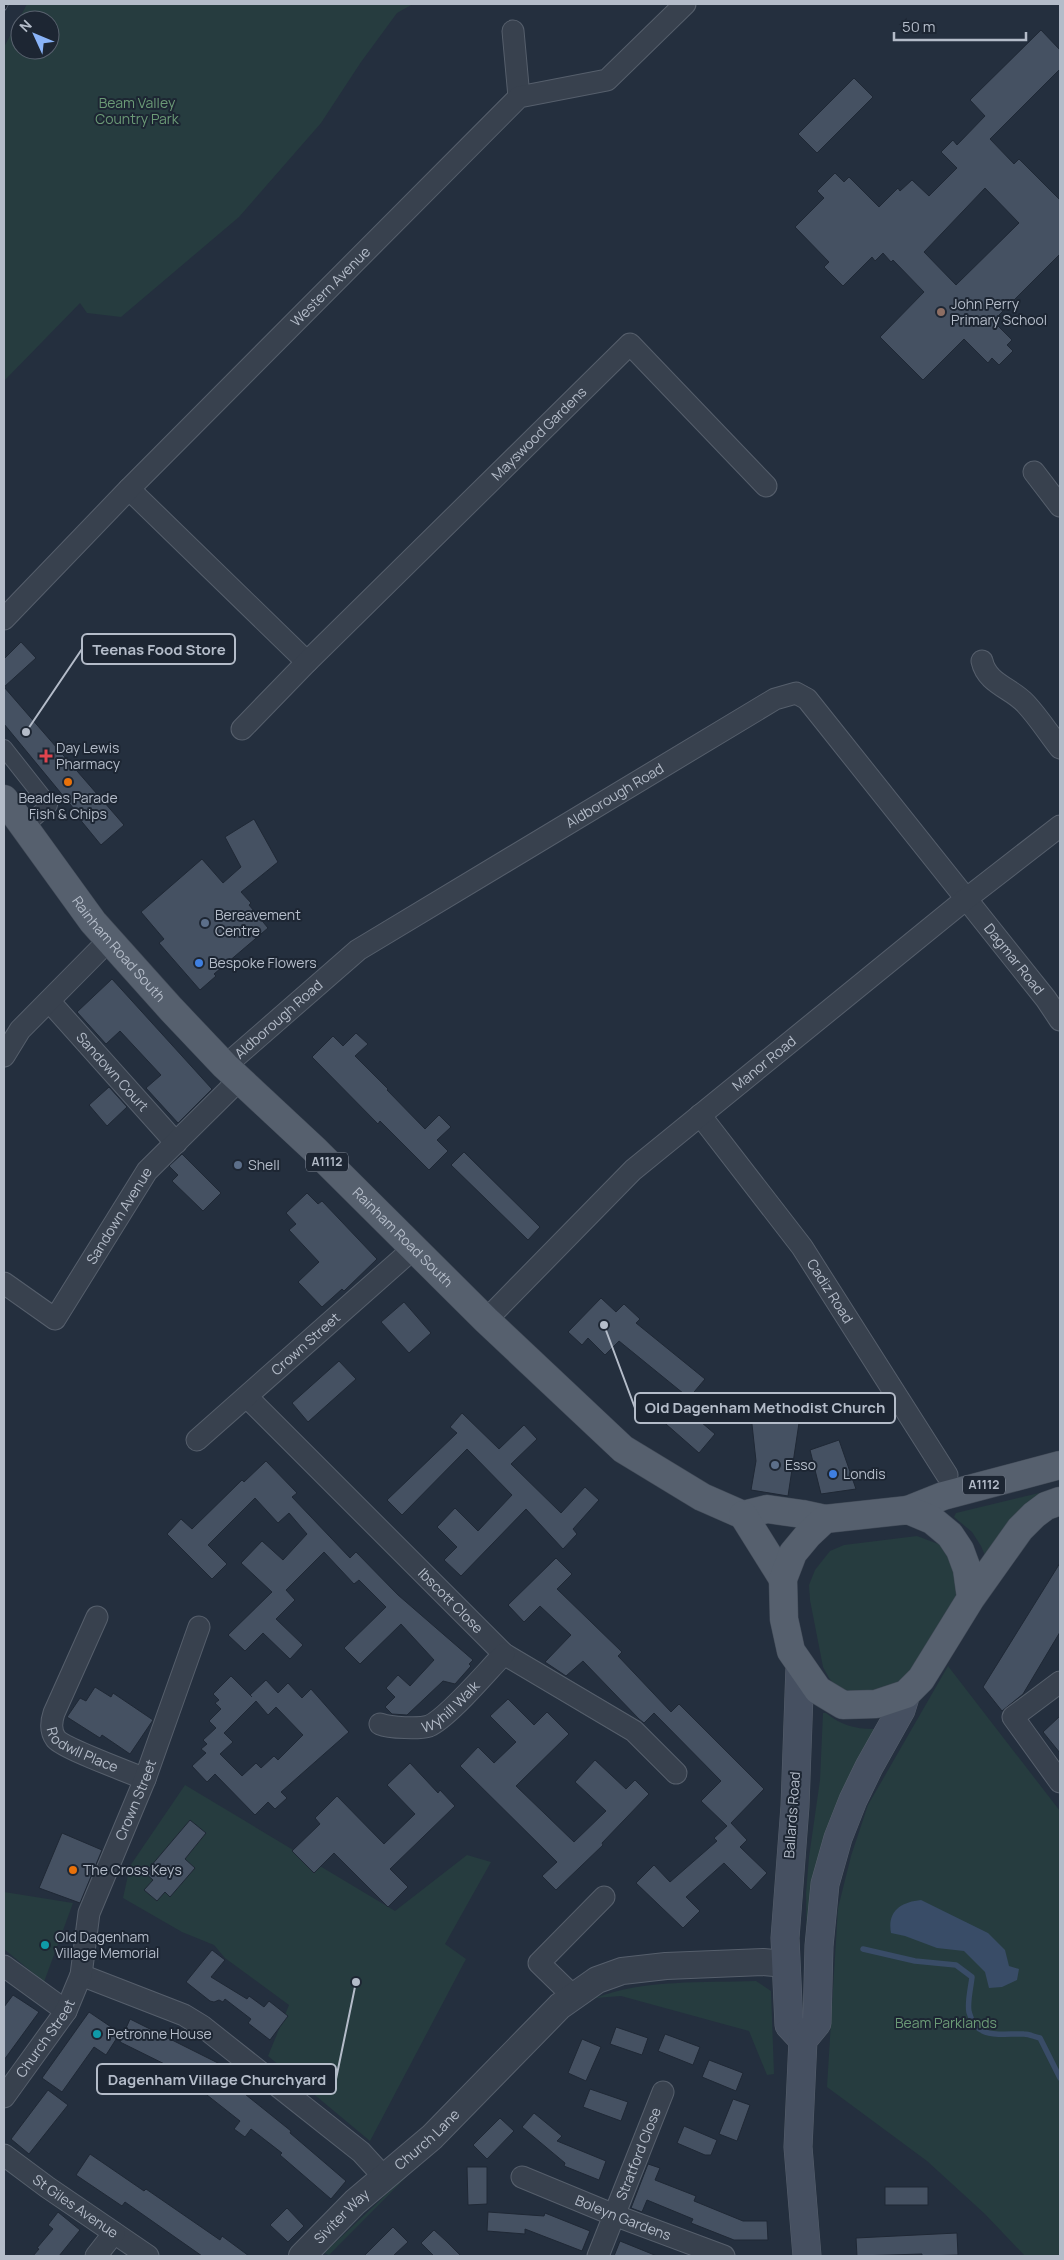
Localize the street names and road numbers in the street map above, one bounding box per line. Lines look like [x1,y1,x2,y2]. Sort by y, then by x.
street label: Western Avenue [286,242,374,330]
street label: Mayswood Gardens [487,382,590,484]
street label: Aldborough Road [562,758,667,832]
street label: Rainham Road South [68,892,170,1006]
street label: Dagmar Road [980,919,1049,998]
street label: Aldborough Road [230,975,326,1063]
street label: Sandown Court [72,1028,153,1115]
street label: Manor Road [728,1031,800,1095]
road number: A1112 [306,1152,348,1172]
street label: Sandown Avenue [81,1163,156,1268]
street label: Rainham Road South [349,1183,457,1291]
street label: Cadiz Road [803,1255,858,1327]
street label: Crown Street [267,1308,344,1379]
road number: A1112 [963,1476,1005,1494]
street label: Ibscott Close [414,1564,488,1637]
street label: Wyhill Walk [419,1676,484,1737]
street label: Rodwll Place [43,1725,121,1776]
street label: Crown Street [110,1756,160,1843]
street label: Ballards Road [779,1771,804,1859]
street label: Church Street [11,1996,79,2081]
street label: Stratford Close [611,2104,665,2203]
street label: Church Lane [390,2105,463,2174]
street label: St Giles Avenue [29,2170,122,2242]
street label: Siviter Way [309,2184,373,2248]
street label: Boleyn Gardens [573,2190,674,2244]

